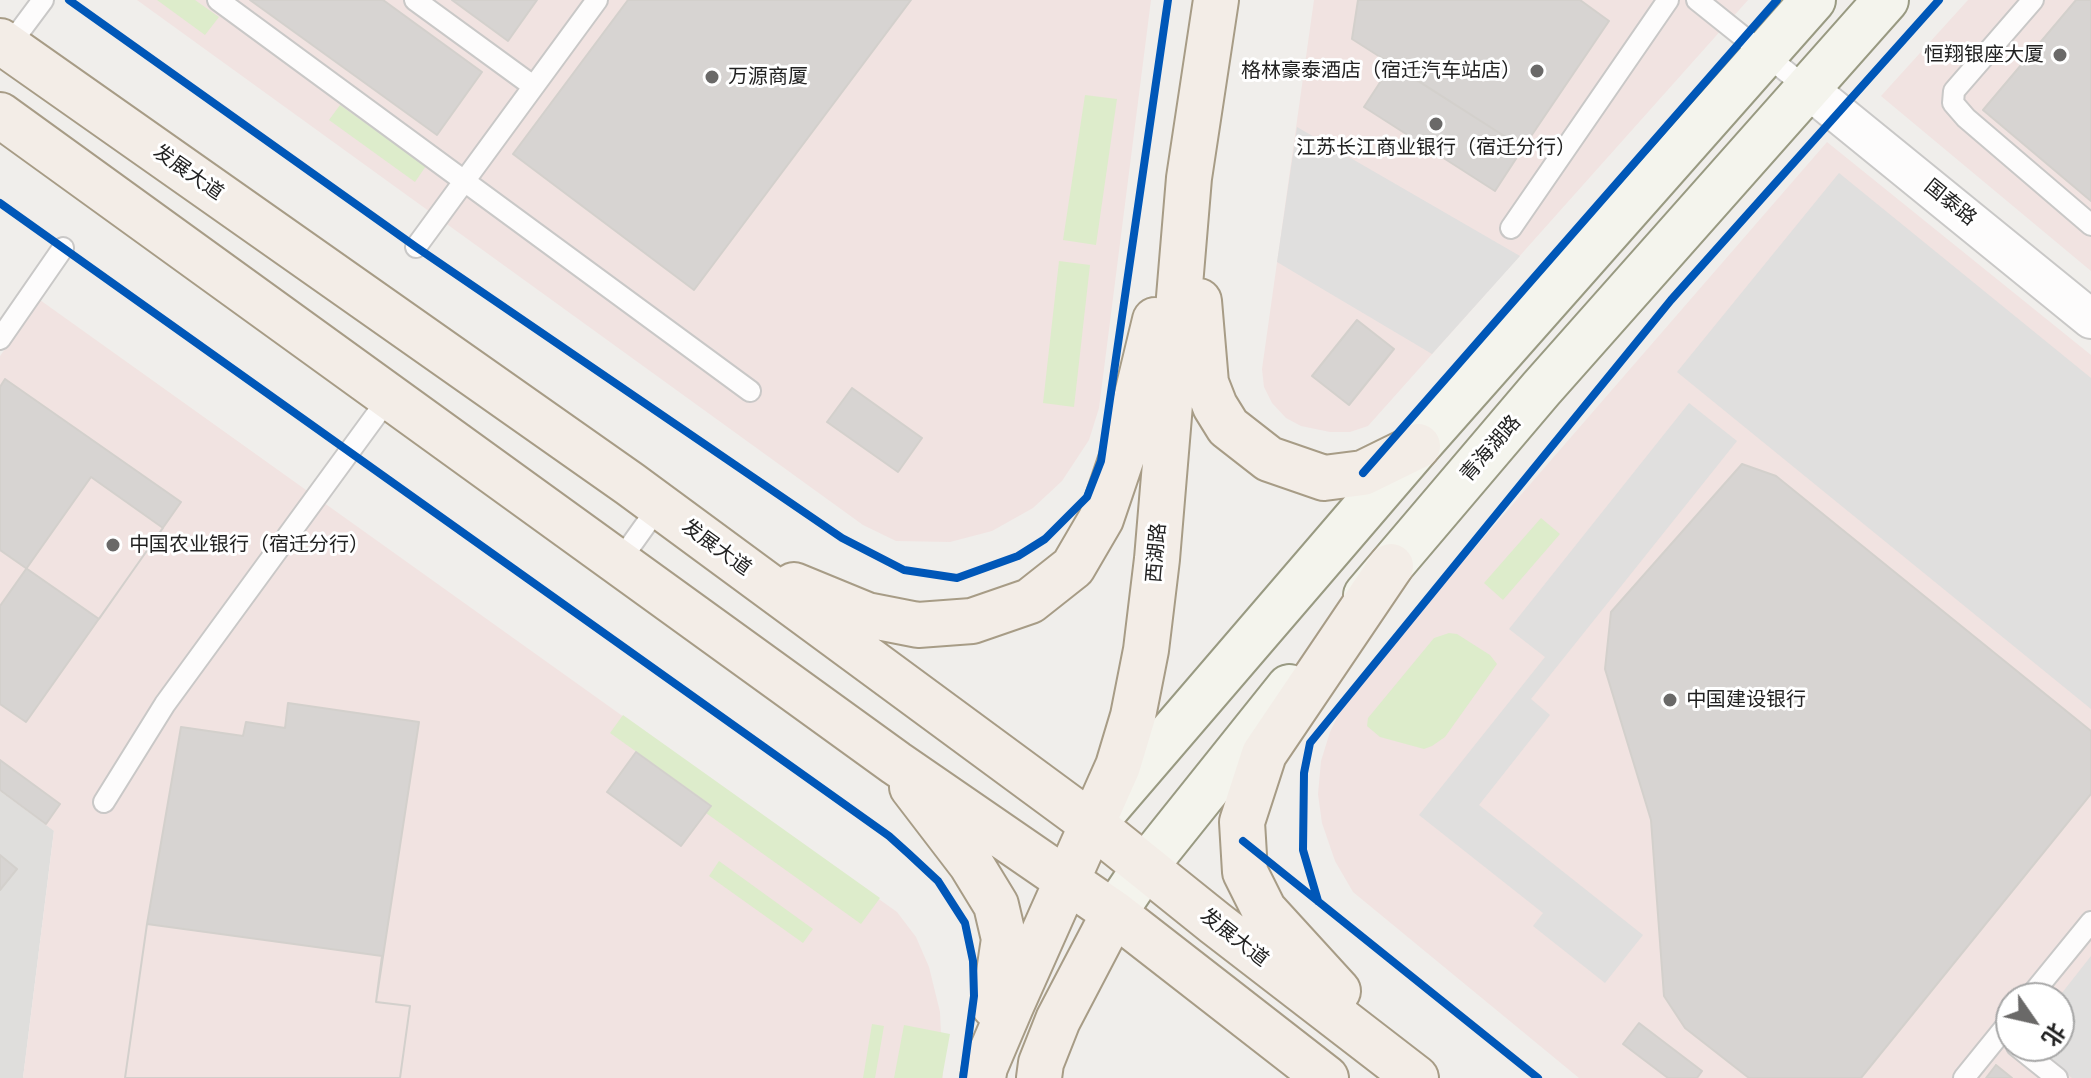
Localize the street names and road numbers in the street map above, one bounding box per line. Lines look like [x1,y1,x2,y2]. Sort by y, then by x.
street label: 发展大道 [148,140,228,206]
street label: 国泰路 [1919,175,1981,231]
street label: 青海湖路 [1456,411,1526,487]
street label: 发展大道 [677,515,755,581]
street label: 西湖路 [1142,522,1172,584]
street label: 发展大道 [1195,904,1273,972]

